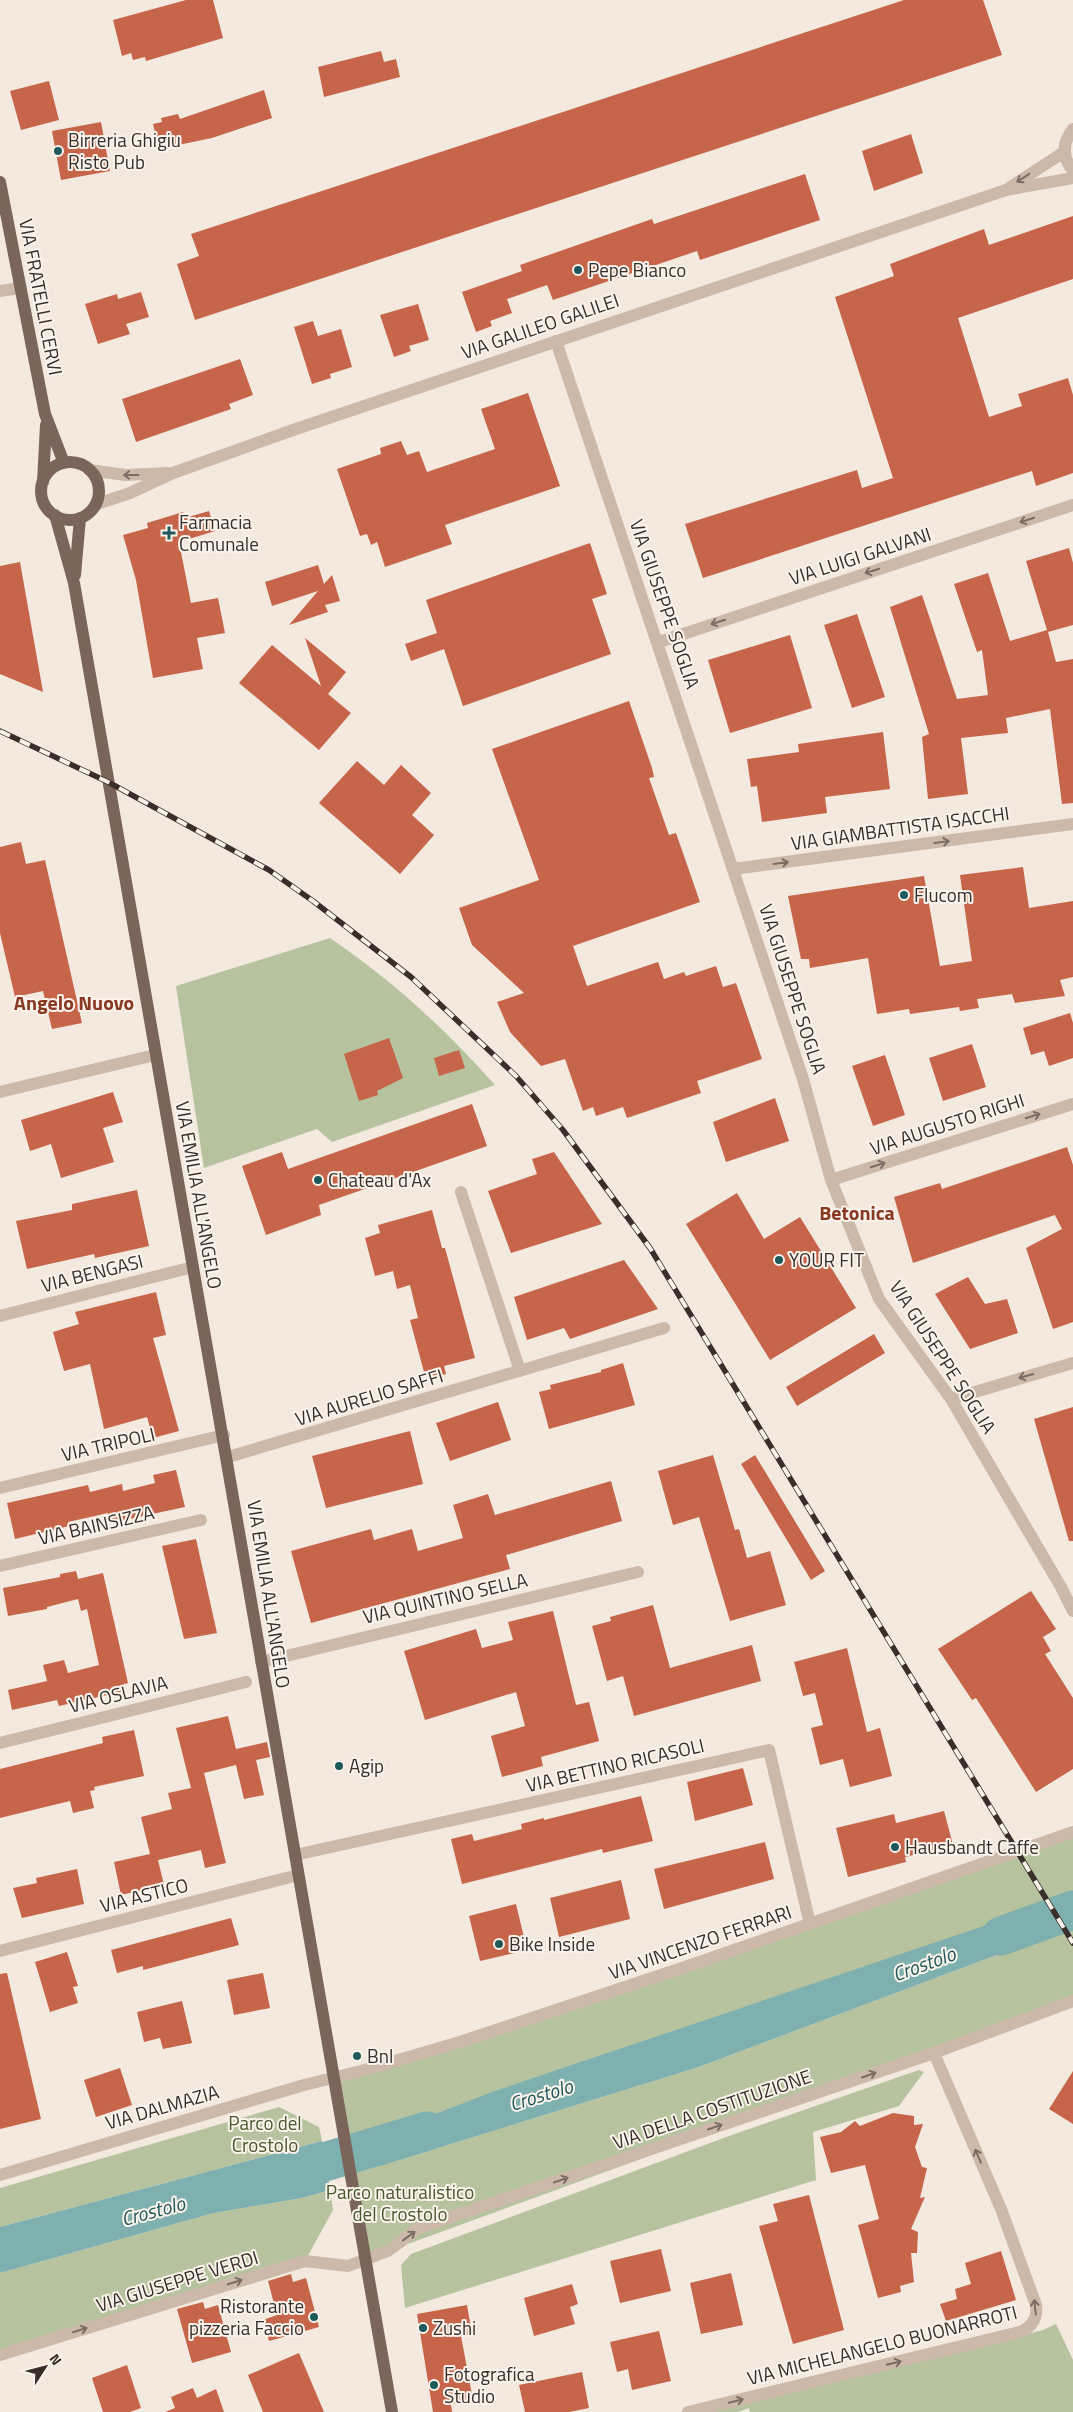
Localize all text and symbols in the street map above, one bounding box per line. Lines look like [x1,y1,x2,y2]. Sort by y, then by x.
place label: Birreria Ghigiu Risto Pub [68,125,181,176]
marker: Birreria Ghigiu Risto Pub [52,145,64,157]
one-way arrow [1017,174,1031,184]
street label: VIA FRATELLI CERVI [12,216,71,378]
place label: Pepe Bianco [588,255,686,284]
marker: Pepe Bianco [572,264,584,276]
street label: VIA GALILEO GALILEI [457,285,623,366]
one-way arrow [123,470,140,480]
place label: Farmacia Comunale [179,507,259,558]
street label: VIA GIUSEPPE SOGLIA [623,515,708,692]
one-way arrow [1019,516,1035,526]
street label: VIA LUIGI GALVANI [785,519,935,592]
marker: Farmacia Comunale [163,527,175,539]
one-way arrow [865,567,881,577]
one-way arrow [710,618,726,628]
street label: VIA GIAMBATTISTA ISACCHI [789,798,1011,857]
one-way arrow [934,837,950,847]
one-way arrow [773,858,789,868]
place label: Flucom [914,880,973,909]
marker: Flucom [898,889,910,901]
street label: VIA GIUSEPPE SOGLIA [752,900,835,1078]
district label: Angelo Nuovo [14,987,134,1018]
street label: VIA AUGUSTO RIGHI [866,1085,1028,1162]
street label: VIA EMILIA ALL'ANGELO [169,1099,230,1291]
one-way arrow [1024,1111,1040,1121]
one-way arrow [870,1160,886,1170]
place label: Chateau d'Ax [328,1165,432,1194]
marker: Chateau d'Ax [312,1174,324,1186]
district label: Betonica [819,1197,895,1228]
place label: YOUR FIT [789,1245,864,1274]
street label: VIA BENGASI [38,1246,146,1299]
marker: YOUR FIT [773,1254,785,1266]
street label: VIA GIUSEPPE SOGLIA [883,1274,1004,1439]
street label: VIA AURELIO SAFFI [291,1360,446,1433]
one-way arrow [1019,1372,1035,1382]
street label: VIA TRIPOLI [58,1419,158,1468]
street label: VIA BAINSIZZA [35,1497,157,1552]
street label: VIA EMILIA ALL'ANGELO [240,1498,299,1690]
street label: VIA QUINTINO SELLA [360,1564,530,1631]
street label: VIA OSLAVIA [65,1667,170,1720]
street label: VIA BETTINO RICASOLI [523,1730,707,1799]
place label: Agip [349,1751,384,1780]
marker: Agip [333,1760,345,1772]
place label: Hausbandt Caffe [905,1832,1039,1861]
marker: Hausbandt Caffe [889,1841,901,1853]
street label: VIA ASTICO [97,1870,191,1919]
street label: VIA VINCENZO FERRARI [604,1897,795,1986]
place label: Bike Inside [509,1929,595,1958]
water label: Crostolo [888,1937,961,1989]
marker: Bike Inside [493,1938,505,1950]
place label: Bnl [367,2041,393,2070]
marker: Bnl [351,2050,363,2062]
street label: VIA DELLA COSTITUZIONE [609,2061,815,2156]
water label: Crostolo [505,2070,578,2119]
one-way arrow [860,2070,876,2079]
street label: VIA DALMAZIA [102,2076,222,2137]
park label: Parco del Crostolo [228,2108,302,2159]
one-way arrow [706,2122,722,2132]
one-way arrow [973,2149,982,2164]
one-way arrow [553,2175,568,2184]
park label: Parco naturalistico del Crostolo [326,2177,474,2228]
water label: Crostolo [117,2187,189,2234]
one-way arrow [402,2231,416,2241]
street label: VIA GIUSEPPE VERDI [92,2242,261,2319]
one-way arrow [227,2277,243,2287]
place label: Ristorante pizzeria Faccio [189,2291,304,2342]
street label: VIA MICHELANGELO BUONARROTI [744,2297,1020,2392]
one-way arrow [1030,2300,1040,2316]
marker: Ristorante pizzeria Faccio [308,2311,320,2323]
place label: Zushi [433,2313,476,2342]
marker: Zushi [417,2322,429,2334]
one-way arrow [72,2325,88,2335]
north arrow [20,2342,70,2392]
text: N [45,2349,67,2369]
one-way arrow [885,2358,901,2367]
place label: Fotografica Studio [444,2359,535,2410]
marker: Fotografica Studio [428,2379,440,2391]
one-way arrow [727,2396,743,2405]

